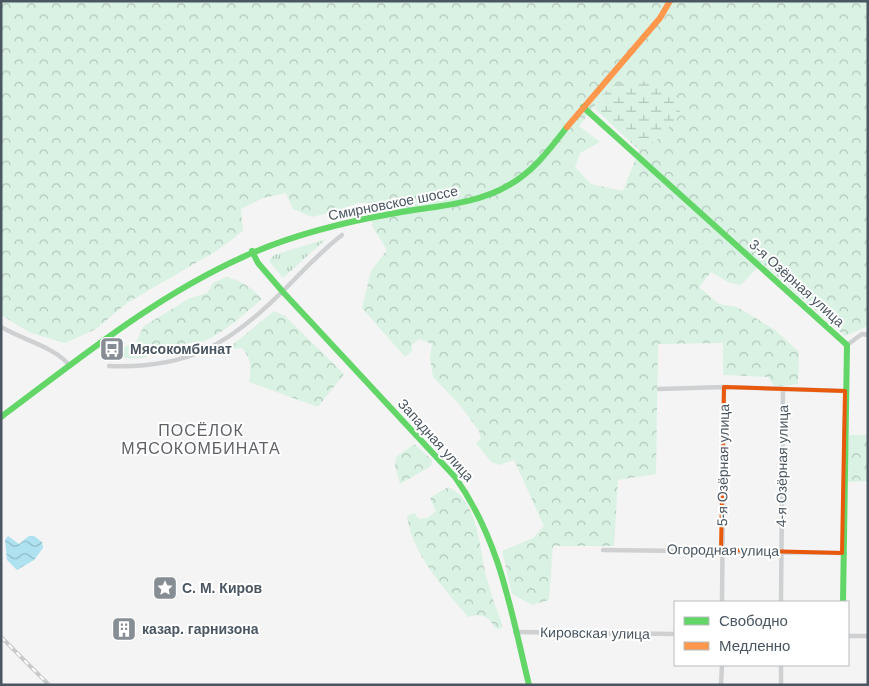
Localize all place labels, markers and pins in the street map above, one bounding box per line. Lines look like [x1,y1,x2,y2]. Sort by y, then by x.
bus stop icon: Мясокомбинат [99,336,125,362]
place label: Мясокомбинат [130,341,232,357]
place icon: С. М. Киров [152,575,178,601]
place label: С. М. Киров [182,580,263,596]
building icon: казар. гарнизона [111,616,137,642]
place label: казар. гарнизона [142,621,259,637]

